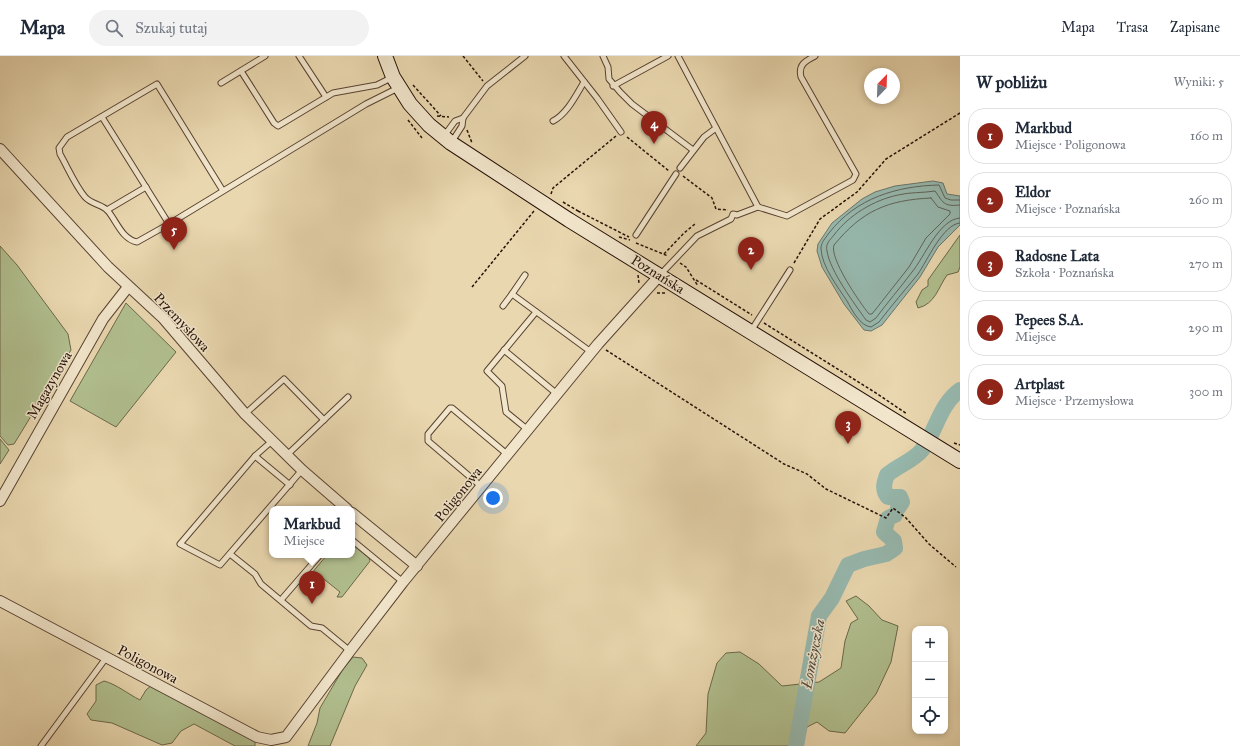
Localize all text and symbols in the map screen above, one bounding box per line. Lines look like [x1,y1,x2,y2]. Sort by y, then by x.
search box [89,10,369,46]
text: Mapa [20,16,65,39]
icon: search [103,17,125,39]
text: Szukaj tutaj [135,19,208,37]
text: Mapa [1061,19,1095,36]
text: Trasa [1117,19,1148,36]
text: Zapisane [1170,19,1220,36]
north arrow [864,68,900,104]
text: W pobliżu [976,72,1047,93]
text: Wyniki: 5 [1173,74,1224,90]
pin: 4 [641,111,667,144]
text: Markbud [1015,119,1072,137]
text: 1 [987,128,993,144]
text: 160 m [1190,128,1223,144]
text: Miejsce · Poligonowa [1015,137,1126,153]
text: Eldor [1015,183,1051,201]
text: 2 [987,192,993,208]
text: 260 m [1189,192,1223,208]
text: Miejsce · Poznańska [1015,201,1120,217]
pin: 5 [161,217,187,250]
pin: 2 [738,237,764,270]
text: Radosne Lata [1015,247,1099,265]
street label: Poznańska [628,251,688,298]
text: 3 [987,256,993,272]
text: 270 m [1189,256,1223,272]
text: Szkoła · Poznańska [1015,265,1114,281]
street label: Przemysłowa [150,289,213,355]
text: Pepees S.A. [1015,311,1083,329]
text: 4 [986,320,994,336]
text: 290 m [1188,320,1223,336]
text: Miejsce [1015,329,1056,345]
street label: Magazynowa [23,348,76,422]
text: Artplast [1015,375,1065,393]
text: 5 [987,384,993,400]
text: 300 m [1189,384,1223,400]
text: Miejsce · Przemysłowa [1015,393,1134,409]
pin: 3 [835,411,861,444]
street label: Poligonowa [431,463,486,525]
your location [483,488,503,508]
popup [269,506,355,558]
text: Markbud [283,515,341,533]
text: Miejsce [283,533,325,549]
pin: 1 [299,571,325,604]
water label: Łomżyczka [797,618,829,691]
map controls [912,626,948,734]
button: + [912,626,948,662]
street label: Poligonowa [115,641,181,687]
button: − [912,662,948,698]
button: locate [912,698,948,734]

